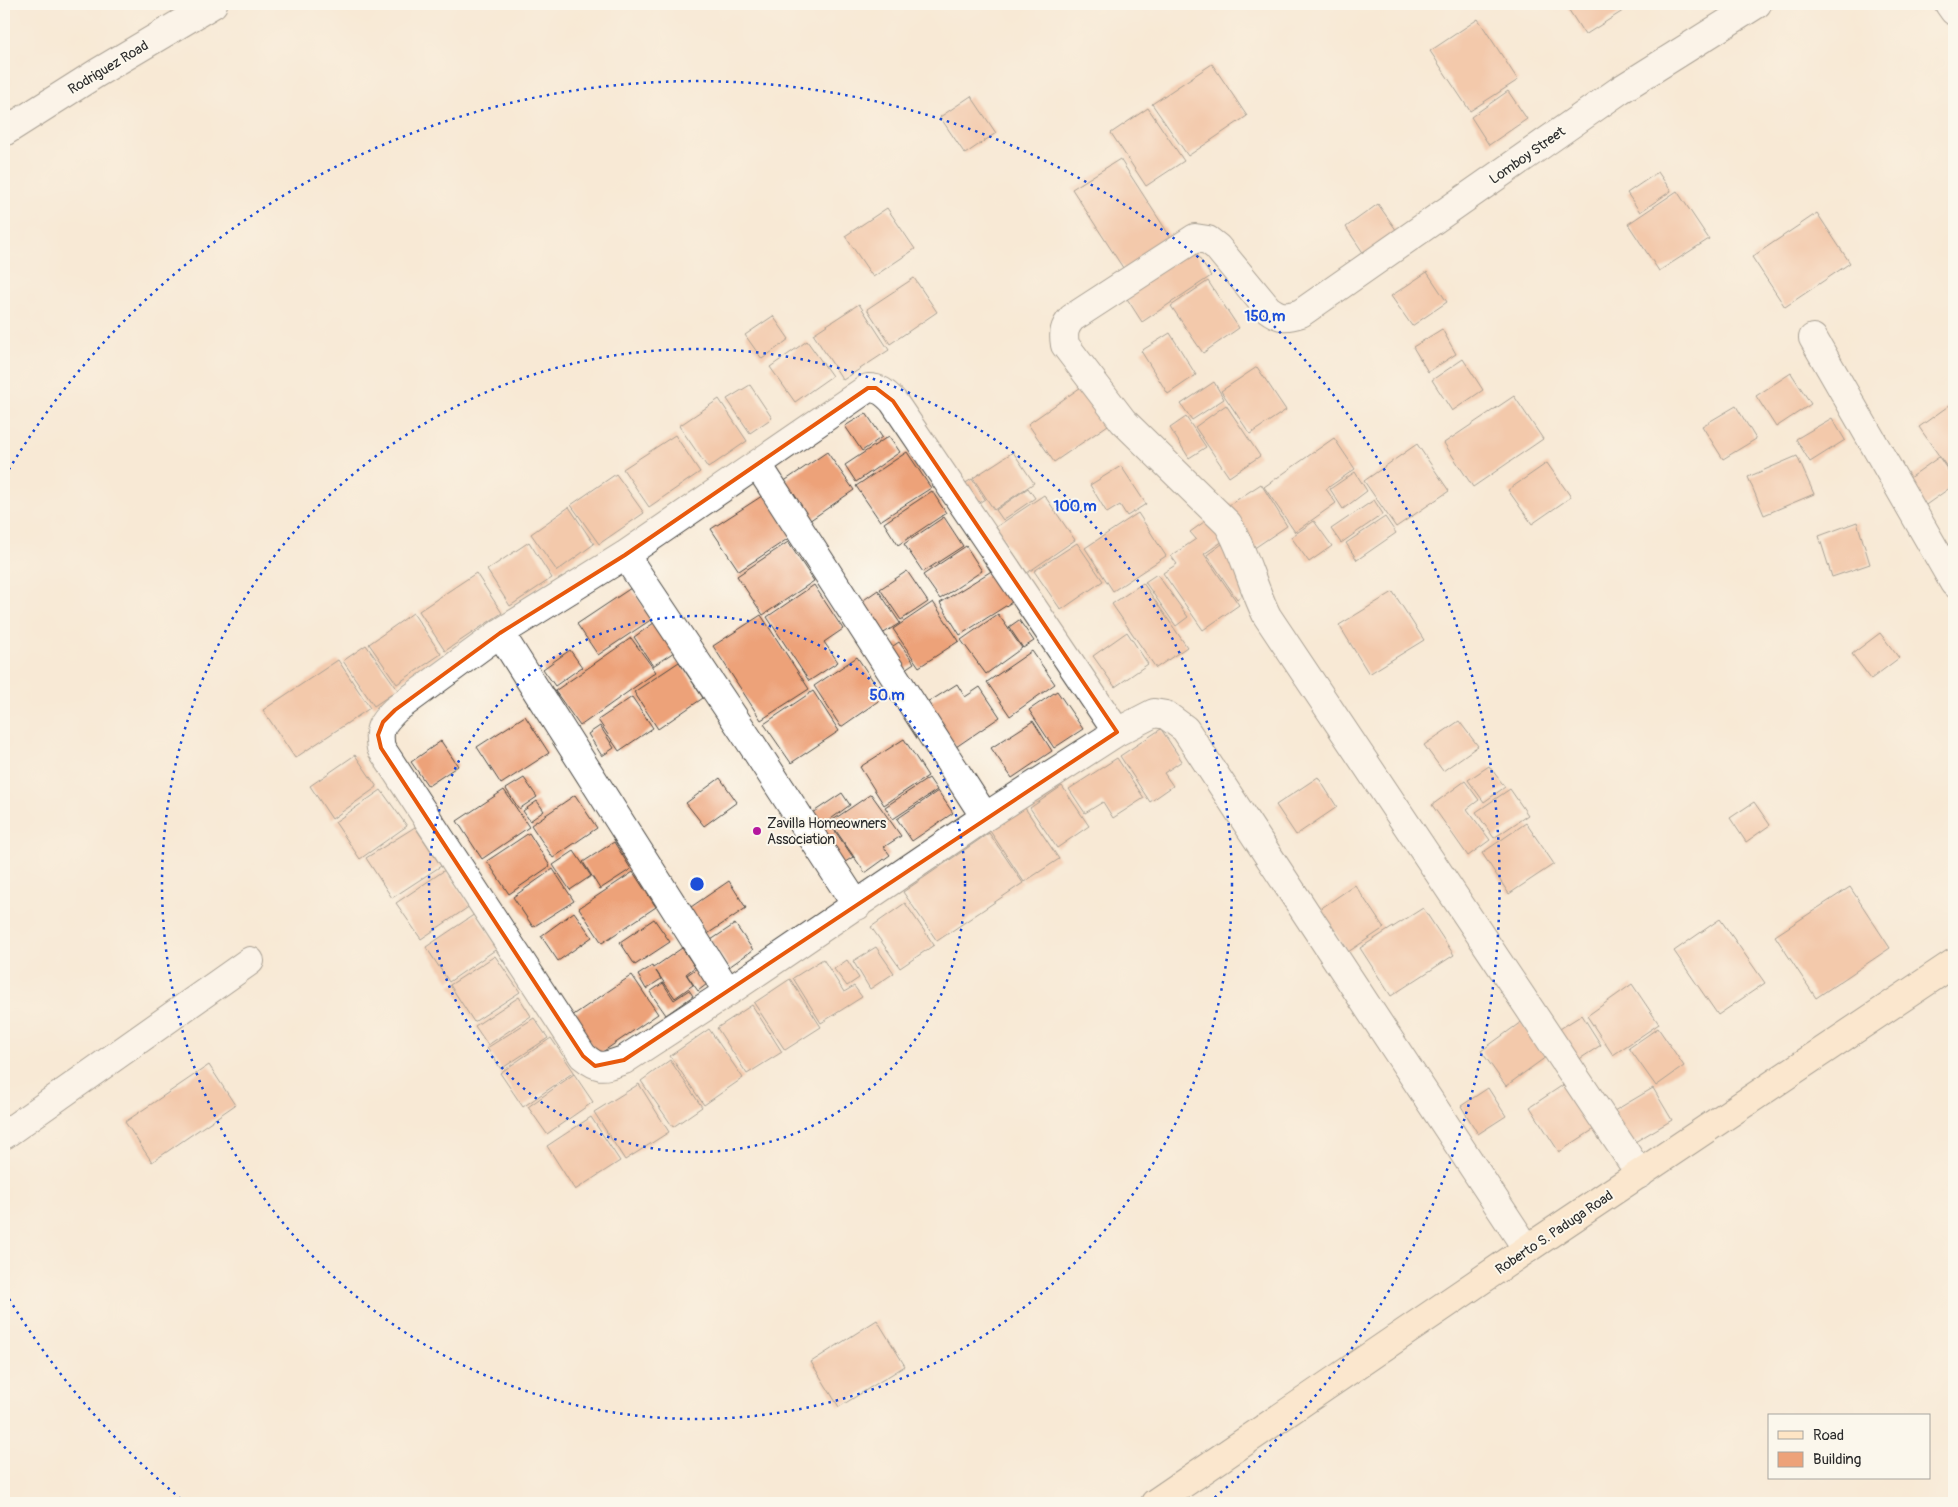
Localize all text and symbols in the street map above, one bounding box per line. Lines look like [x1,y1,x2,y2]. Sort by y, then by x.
street label: Rodriguez Road [65,37,151,98]
street label: Lomboy Street [1486,123,1569,188]
text: 150 m [1245,307,1285,326]
text: 100 m [1054,497,1096,516]
text: 50 m [870,686,904,705]
place label: Zavilla Homeowners Association [767,815,887,848]
marker: Zavilla Homeowners Association [751,825,763,837]
centre of rings [688,875,706,893]
street label: Roberto S. Paduga Road [1492,1187,1616,1278]
legend [1768,1414,1930,1480]
text: Road [1813,1426,1844,1445]
text: Building [1813,1450,1861,1469]

